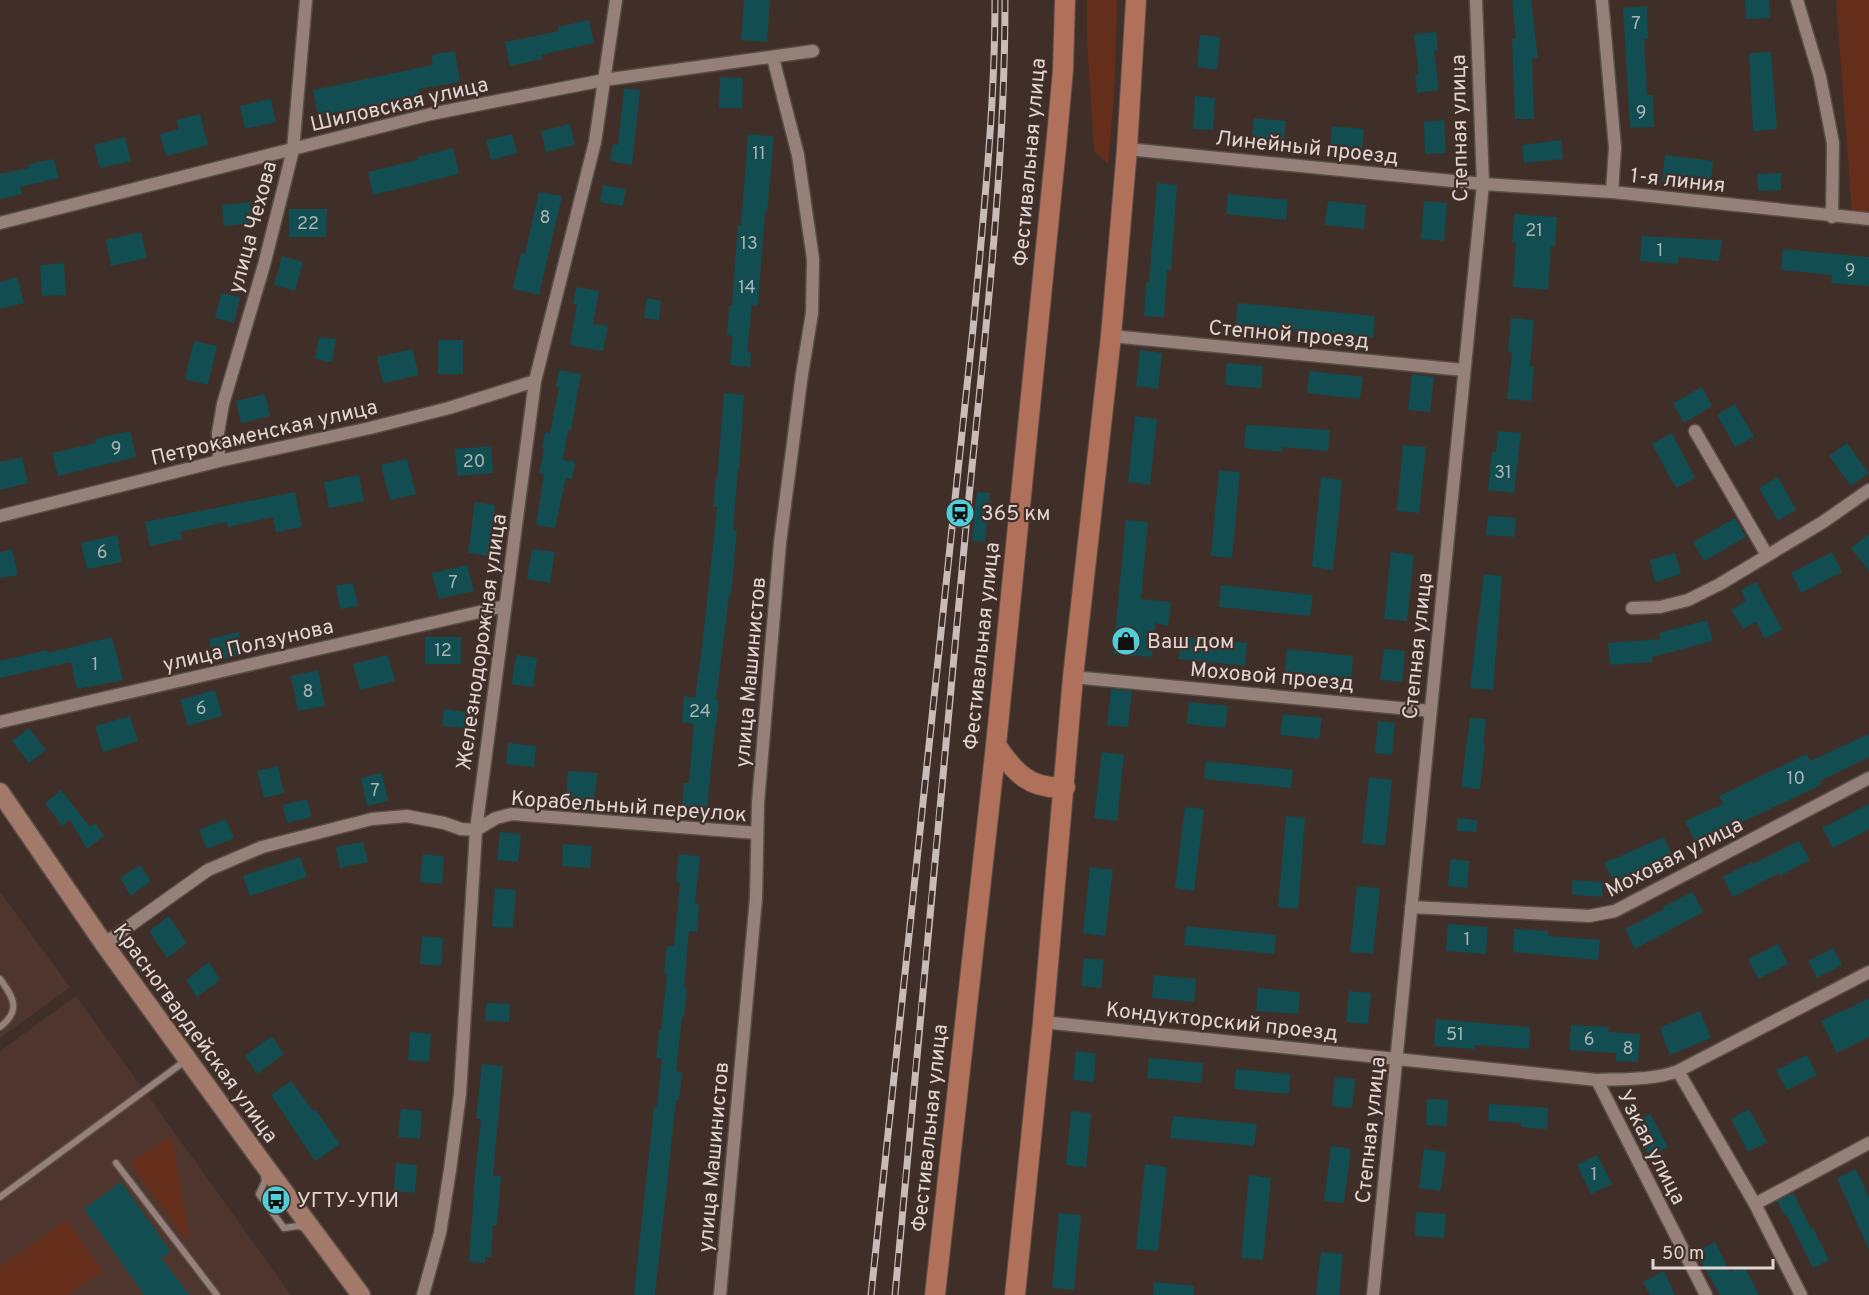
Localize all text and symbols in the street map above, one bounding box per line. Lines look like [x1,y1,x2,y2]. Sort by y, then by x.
house number: 7 [1631,13,1641,36]
street label: Степная улица [1446,54,1475,202]
street label: Фестивальная улица [1008,57,1053,267]
street label: Шиловская улица [308,72,491,139]
house number: 9 [1636,102,1646,125]
street label: Линейный проезд [1214,125,1400,172]
house number: 11 [752,143,766,166]
street label: улица Чехова [223,158,284,297]
street label: 1-я линия [1629,163,1727,200]
house number: 8 [540,207,551,230]
house number: 22 [297,213,319,236]
house number: 21 [1525,220,1543,243]
house number: 13 [740,233,758,256]
house number: 1 [1657,240,1663,263]
house number: 9 [1845,260,1855,283]
house number: 14 [738,277,756,300]
street label: Степной проезд [1207,315,1370,356]
street label: Петрокаменская улица [148,394,380,473]
house number: 9 [111,438,121,461]
house number: 20 [463,451,485,474]
house number: 31 [1494,462,1512,485]
station icon: 365 км [944,497,976,529]
place label: 365 км [981,501,1050,528]
street label: Железнодорожная улица [451,512,514,772]
street label: Фестивальная улица [958,541,1007,751]
house number: 6 [97,542,107,565]
street label: Степная улица [1397,571,1440,721]
house number: 7 [448,572,458,595]
street label: улица Машинистов [730,576,773,769]
street label: улица Ползунова [160,614,336,679]
shop icon: Ваш дом [1110,625,1142,657]
place label: Ваш дом [1147,629,1234,656]
house number: 12 [434,640,452,663]
house number: 1 [92,654,98,677]
street label: Моховой проезд [1189,657,1355,698]
house number: 8 [303,681,314,704]
house number: 6 [196,698,206,721]
house number: 24 [689,701,711,724]
house number: 10 [1787,768,1805,791]
house number: 7 [370,780,380,803]
street label: Корабельный переулок [510,786,748,829]
street label: Моховая улица [1601,812,1748,905]
street label: Красногвардейская улица [106,919,283,1149]
house number: 1 [1464,929,1470,952]
street label: Кондукторский проезд [1104,997,1339,1048]
street label: Фестивальная улица [906,1023,955,1233]
house number: 51 [1446,1024,1464,1047]
house number: 6 [1584,1029,1594,1052]
house number: 8 [1623,1038,1634,1061]
street label: Степная улица [1350,1055,1393,1205]
street label: улица Машинистов [693,1061,736,1254]
street label: Узкая улица [1610,1086,1691,1210]
house number: 1 [1591,1164,1597,1187]
bus stop icon: УГТУ-УПИ [260,1184,292,1216]
place label: УГТУ-УПИ [297,1188,399,1215]
scale bar [1653,1232,1773,1270]
text: 50 m [1662,1243,1704,1266]

